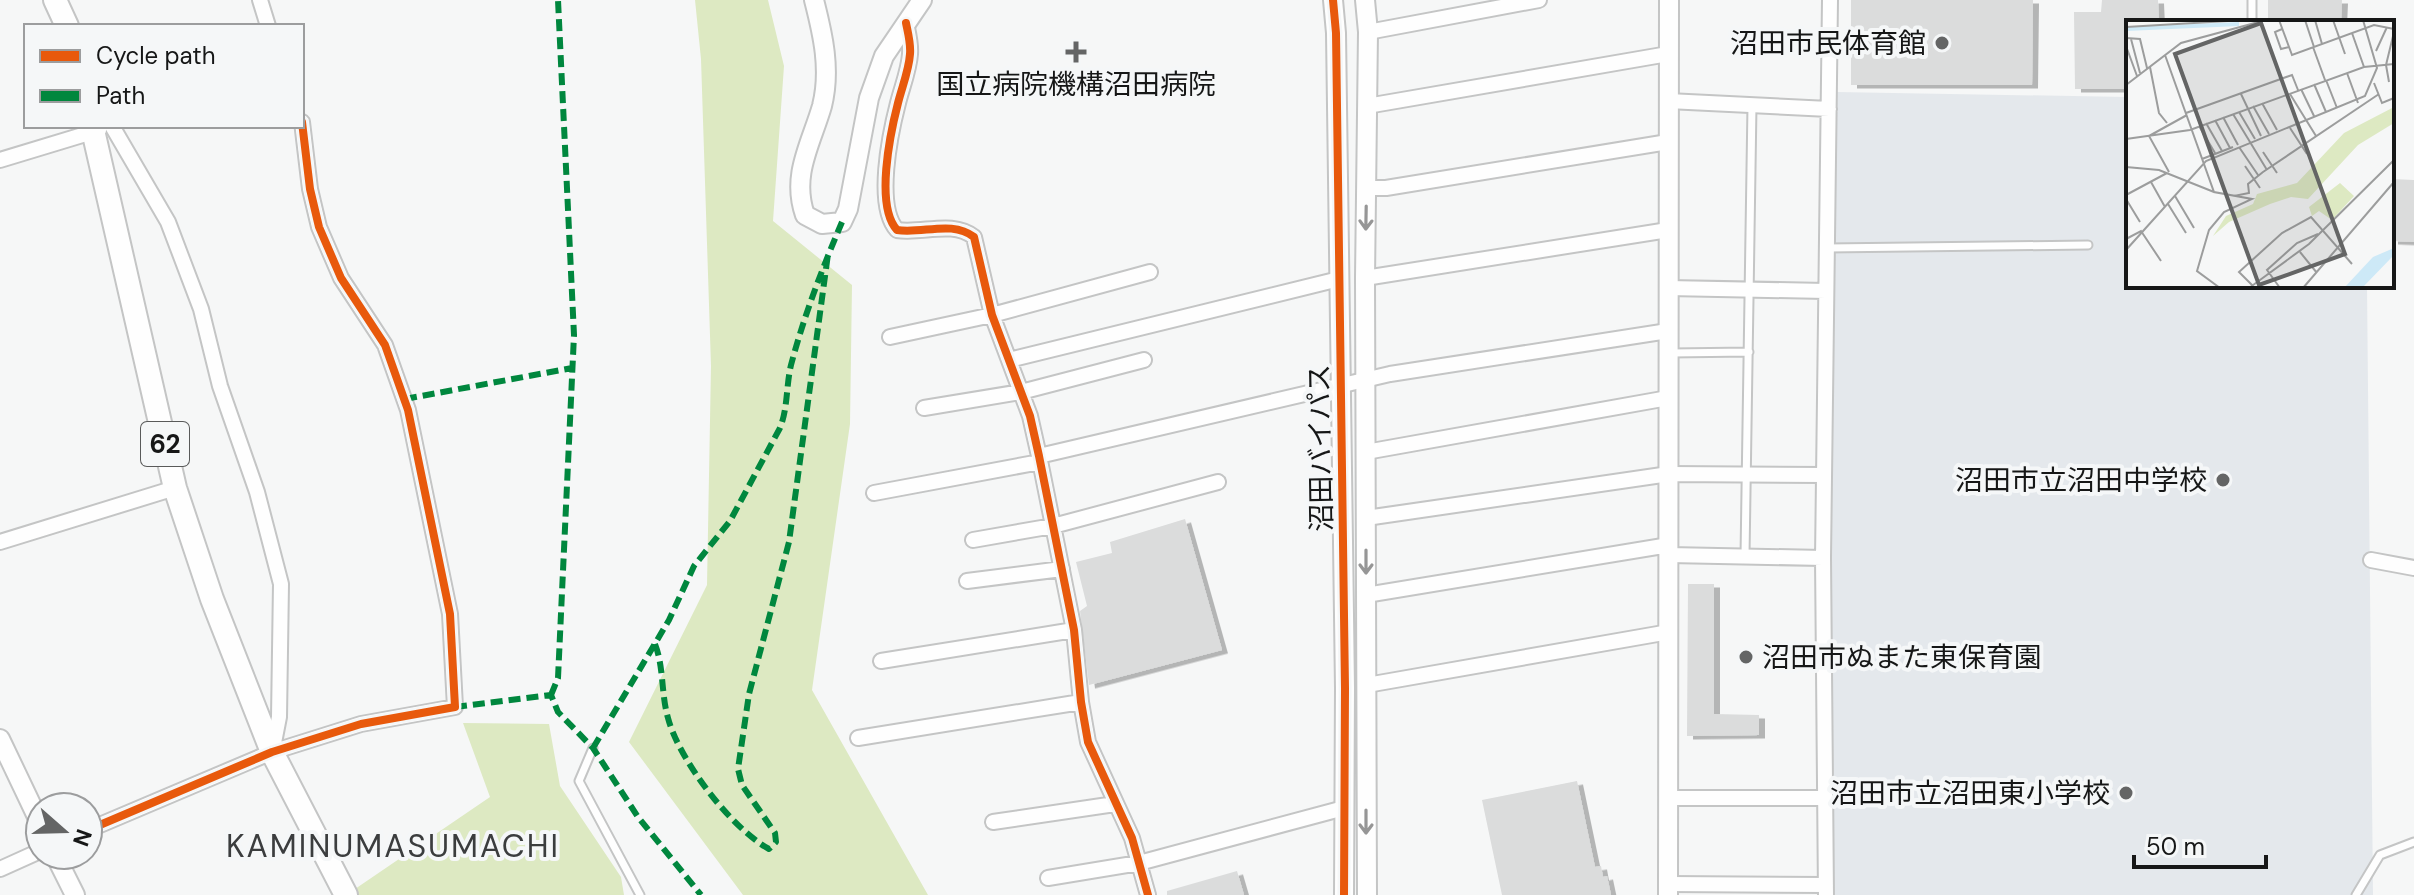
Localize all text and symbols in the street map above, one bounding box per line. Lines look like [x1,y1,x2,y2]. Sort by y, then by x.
inset map [2126,20,2394,288]
legend [24,24,304,128]
place label: 沼田市民体育館 [1730,25,1926,62]
marker: 沼田市民体育館 [1933,34,1951,52]
text: Cycle path [96,40,215,71]
marker: 国立病院機構沼田病院 [1065,41,1087,63]
place label: 国立病院機構沼田病院 [936,66,1216,103]
text: Path [96,80,145,111]
one-way arrow [1358,204,1373,231]
street label: 沼田バイパス [1301,364,1340,532]
road number: 62 [141,422,189,466]
place label: 沼田市立沼田中学校 [1955,462,2207,499]
marker: 沼田市立沼田中学校 [2214,471,2232,489]
one-way arrow [1358,548,1374,575]
place label: 沼田市ぬまた東保育園 [1762,639,2042,676]
marker: 沼田市ぬまた東保育園 [1737,648,1755,666]
place label: 沼田市立沼田東小学校 [1830,775,2110,812]
marker: 沼田市立沼田東小学校 [2117,784,2135,802]
north arrow [24,791,104,871]
one-way arrow [1358,808,1374,835]
scale bar [2134,819,2266,869]
text: N [66,825,99,850]
district label: KAMINUMASUMACHI [226,825,560,867]
text: 50 m [2146,831,2205,862]

